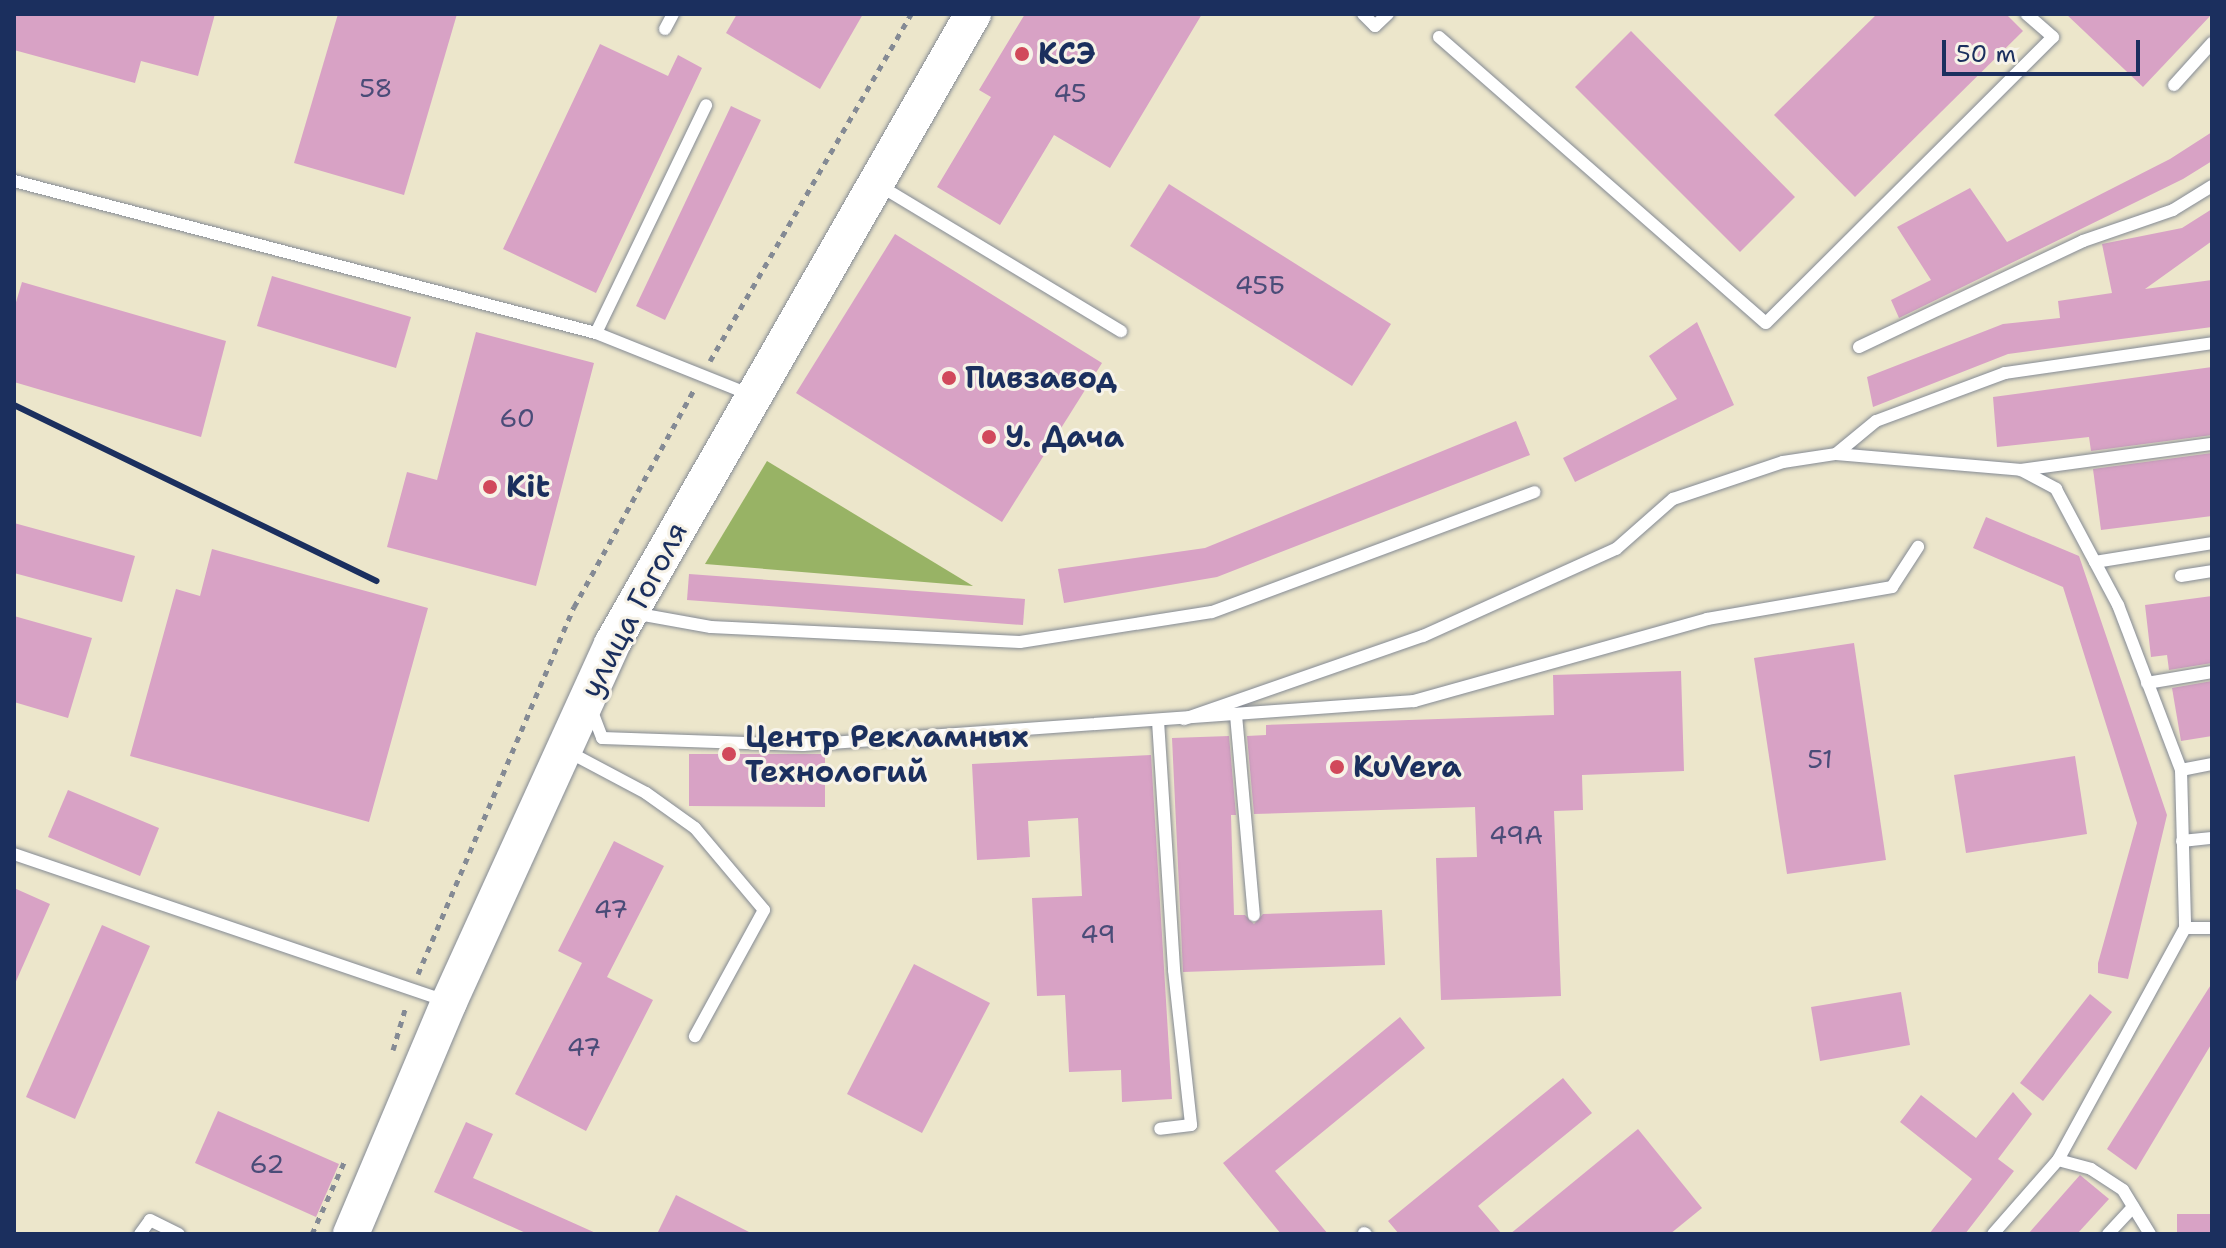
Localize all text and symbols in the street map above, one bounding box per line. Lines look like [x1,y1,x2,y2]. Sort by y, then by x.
scale bar [1946,24,2144,74]
place label: КСЭ [1038,36,1095,72]
text: 50 m [1956,38,2016,70]
marker: КСЭ [1013,45,1031,63]
house number: 58 [359,72,393,104]
house number: 45 [1053,77,1087,109]
house number: 45Б [1235,269,1285,301]
place label: Пивзавод [965,360,1117,396]
marker: Пивзавод [940,369,958,387]
house number: 60 [499,402,535,434]
place label: У. Дача [1005,419,1124,455]
marker: У. Дача [980,428,998,446]
place label: Kit [506,469,550,505]
marker: Kit [481,478,499,496]
street label: улица Гоголя [573,516,695,704]
place label: Центр Рекламных Технологий [745,719,1029,790]
house number: 51 [1807,743,1833,775]
marker: Центр Рекламных Технологий [720,745,738,763]
place label: KuVera [1353,749,1462,785]
marker: KuVera [1328,758,1346,776]
house number: 49А [1489,819,1543,851]
house number: 47 [594,893,628,925]
house number: 49 [1080,918,1116,950]
house number: 47 [567,1031,601,1063]
house number: 62 [250,1148,284,1180]

